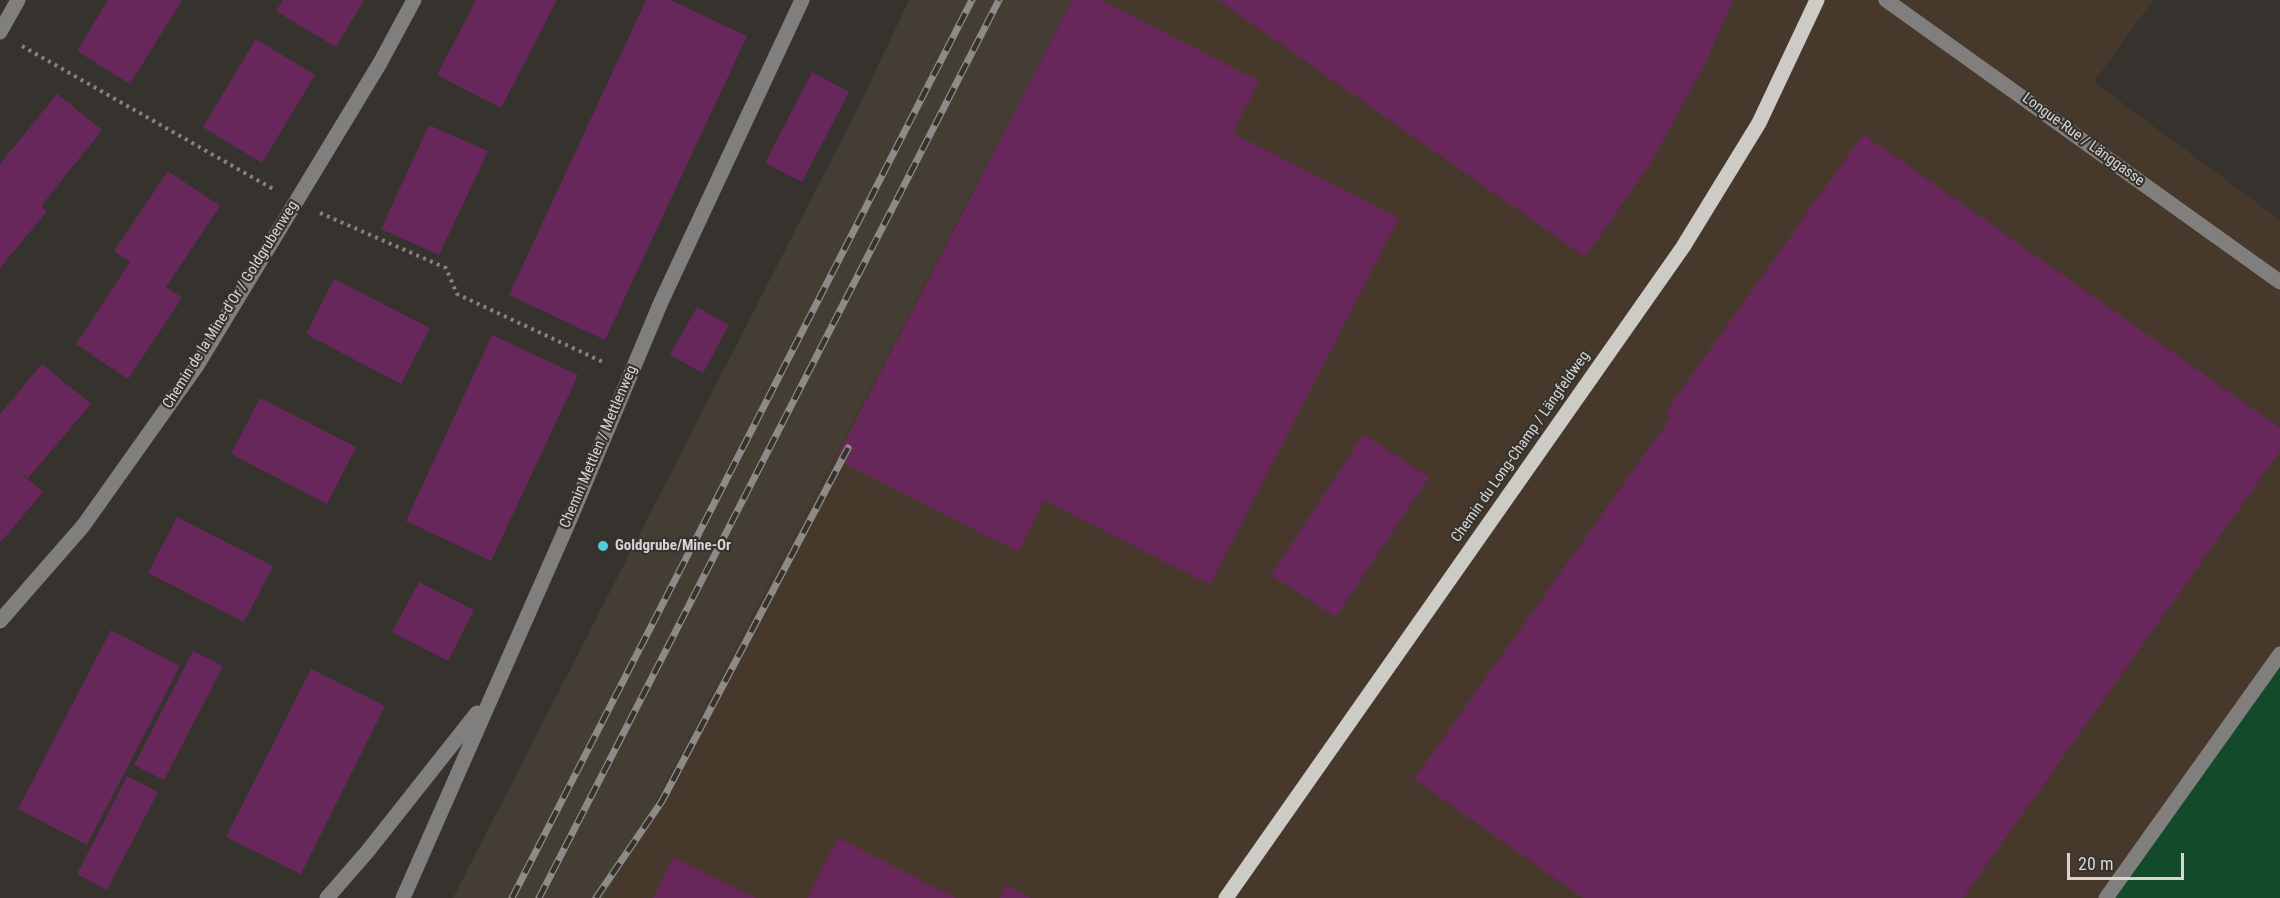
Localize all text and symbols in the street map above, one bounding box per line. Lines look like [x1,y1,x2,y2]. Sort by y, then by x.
street label: Longue-Rue / Länggasse [2019,90,2147,190]
street label: Chemin de la Mine-d'Or / Goldgrubenweg [159,198,303,412]
street label: Chemin du Long-Champ / Längfeldweg [1448,348,1594,546]
street label: Chemin Mettlen / Mettlenweg [557,363,641,531]
place label: Goldgrube/Mine-Or [615,537,731,555]
marker: Goldgrube/Mine-Or [596,539,610,553]
scale bar [2070,841,2187,879]
text: 20 m [2078,853,2113,874]

